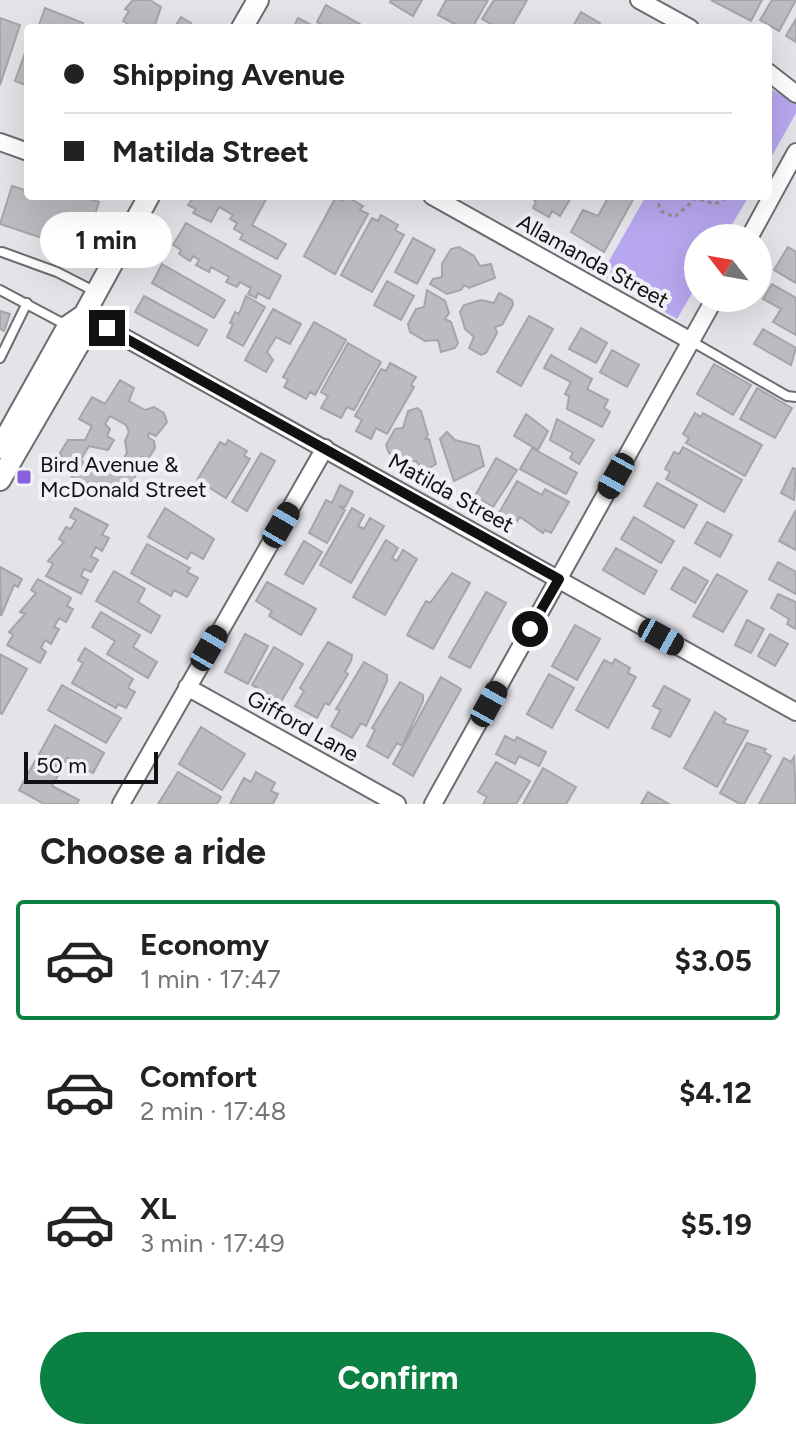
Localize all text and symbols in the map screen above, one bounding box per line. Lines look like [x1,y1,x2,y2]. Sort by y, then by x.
text: Shipping Avenue [112,56,345,93]
text: Matilda Street [112,133,309,170]
street label: Allamanda Street [512,208,674,314]
callout: 1 min [41,212,173,268]
text: 1 min [75,224,137,256]
north arrow [684,224,772,312]
map controls [684,224,772,312]
route end [89,310,125,346]
street label: Matilda Street [384,447,518,539]
car [594,449,638,503]
place label: Bird Avenue & McDonald Street [40,451,207,503]
marker: Bird Avenue & McDonald Street [15,468,33,486]
car [259,498,303,552]
route start [512,611,548,647]
car [634,615,688,659]
car [187,621,231,675]
car [467,677,511,731]
street label: Gifford Lane [242,684,364,768]
scale bar [24,748,158,784]
text: 50 m [36,752,87,779]
text: Choose a ride [40,830,266,873]
icon: car [44,924,116,996]
text: Economy [140,926,269,963]
text: $3.05 [674,942,752,979]
text: 1 min · 17:47 [140,963,281,995]
icon: car [44,1056,116,1128]
text: Comfort [140,1058,258,1095]
text: $4.12 [679,1074,752,1111]
text: 2 min · 17:48 [140,1095,286,1127]
icon: car [44,1188,116,1260]
text: XL [140,1190,176,1227]
text: $5.19 [680,1206,752,1243]
text: 3 min · 17:49 [140,1227,285,1259]
button: Confirm [40,1332,756,1424]

